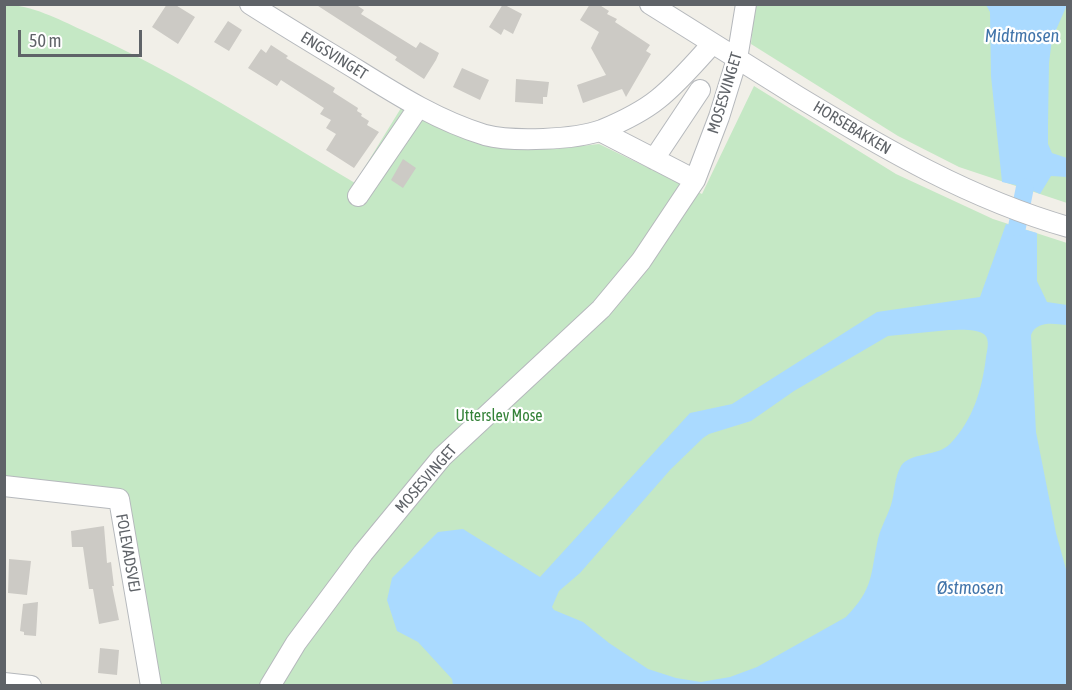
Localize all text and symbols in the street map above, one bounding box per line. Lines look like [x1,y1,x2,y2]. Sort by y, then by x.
scale bar [21,18,146,56]
water label: Midtmosen [985,25,1059,47]
street label: ENGSVINGET [297,28,371,84]
text: 50 m [29,30,61,51]
street label: MOSESVINGET [704,50,746,136]
street label: HORSEBAKKEN [810,97,894,159]
park label: Utterslev Mose [455,406,543,426]
street label: MOSESVINGET [391,441,461,517]
street label: FOLEVADSVEJ [112,512,144,594]
water label: Østmosen [937,577,1003,599]

